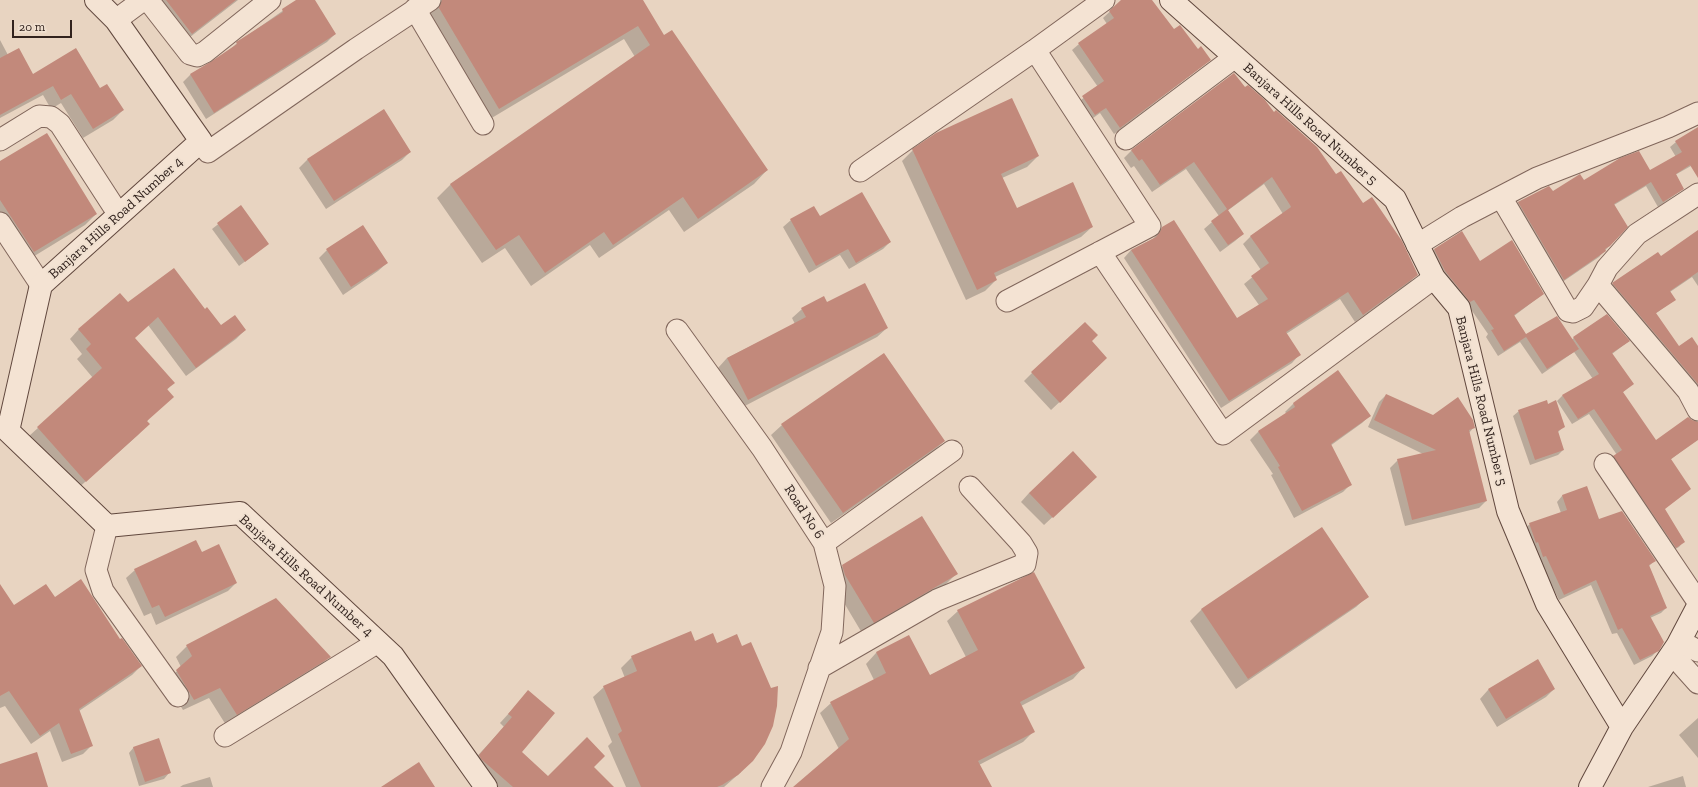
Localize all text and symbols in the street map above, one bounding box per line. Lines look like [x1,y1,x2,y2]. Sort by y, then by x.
scale bar [14,12,74,38]
text: 20 m [19,20,45,34]
street label: Banjara Hills Road Number 5 [1240,59,1380,189]
street label: Banjara Hills Road Number 4 [46,153,186,283]
street label: Banjara Hills Road Number 5 [1452,314,1510,488]
street label: Road No 6 [780,482,828,542]
street label: Banjara Hills Road Number 4 [236,511,376,641]

